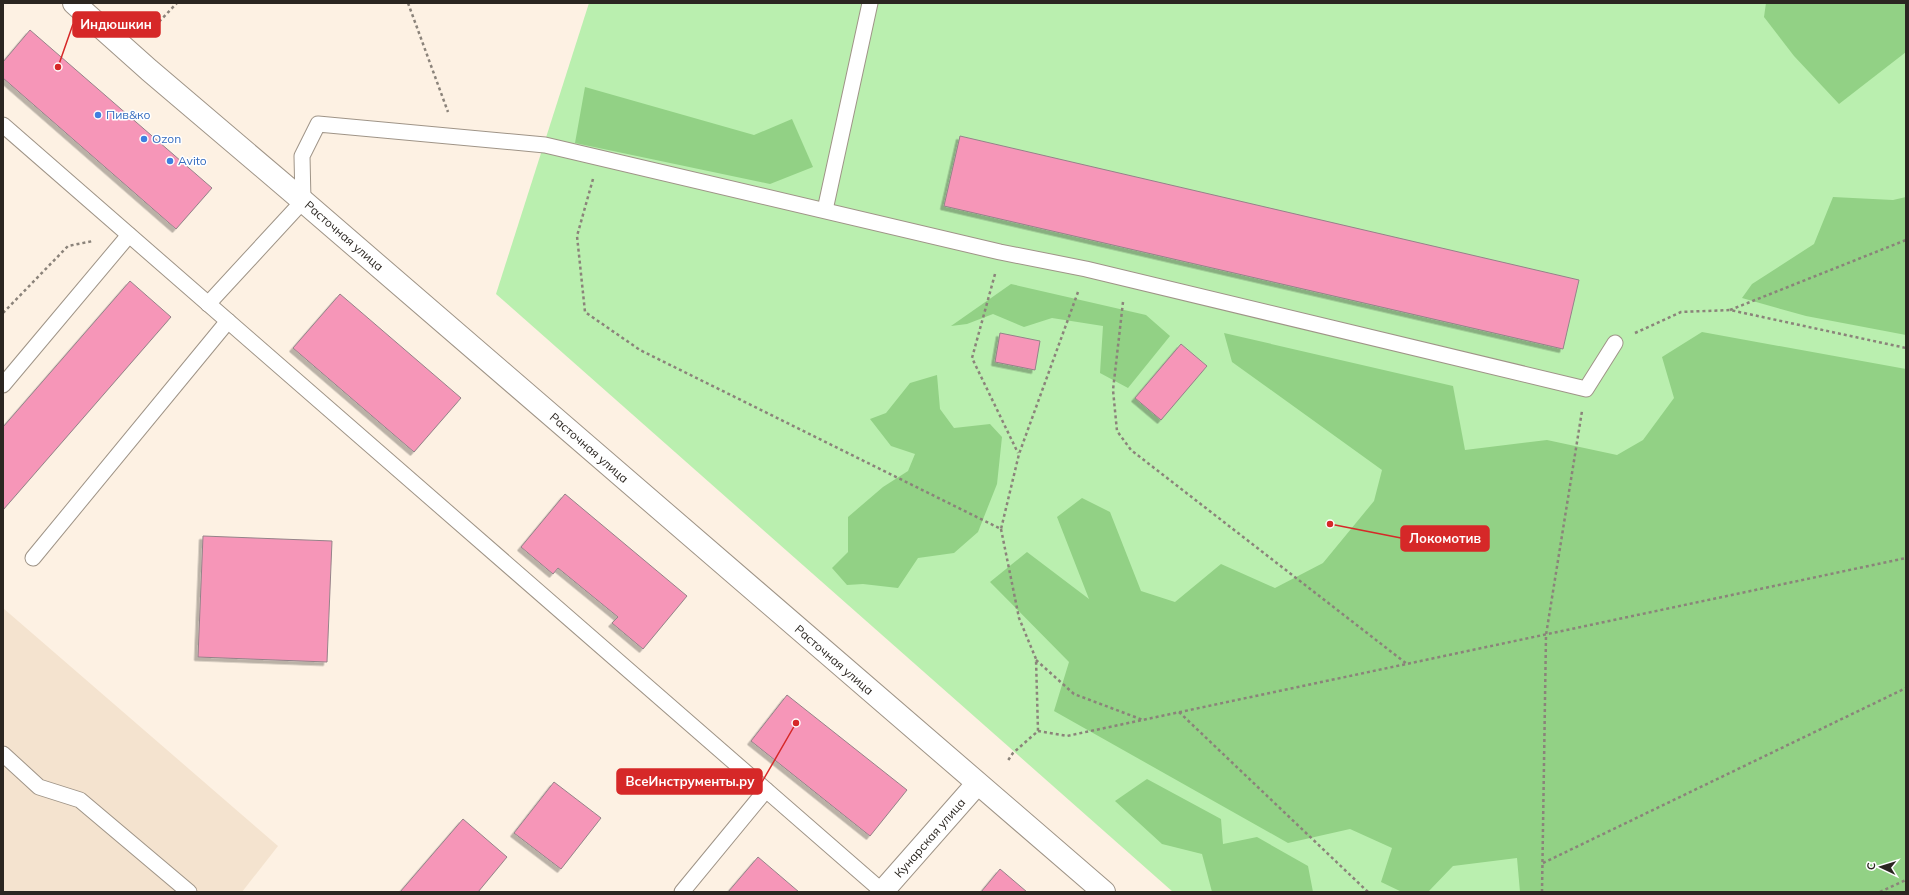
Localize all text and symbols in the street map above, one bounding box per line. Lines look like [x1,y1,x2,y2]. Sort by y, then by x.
callout: Индюшкин [73,12,160,37]
text: Индюшкин [80,16,152,32]
place label: Пив&ко [106,107,151,122]
marker: Пив&ко [93,110,103,120]
place label: Ozon [152,131,181,146]
marker: Ozon [139,134,149,144]
place label: Avito [178,153,207,168]
marker: Avito [165,156,175,166]
street label: Расточная улица [302,197,387,274]
street label: Расточная улица [547,409,632,486]
callout: Локомотив [1401,526,1489,551]
text: Локомотив [1409,530,1481,546]
street label: Расточная улица [792,621,877,698]
callout: ВсеИнструменты.ру [617,769,762,794]
text: ВсеИнструменты.ру [626,773,755,790]
street label: Кунарская улица [891,795,968,880]
north arrow [1861,847,1901,887]
text: С [1864,862,1878,871]

